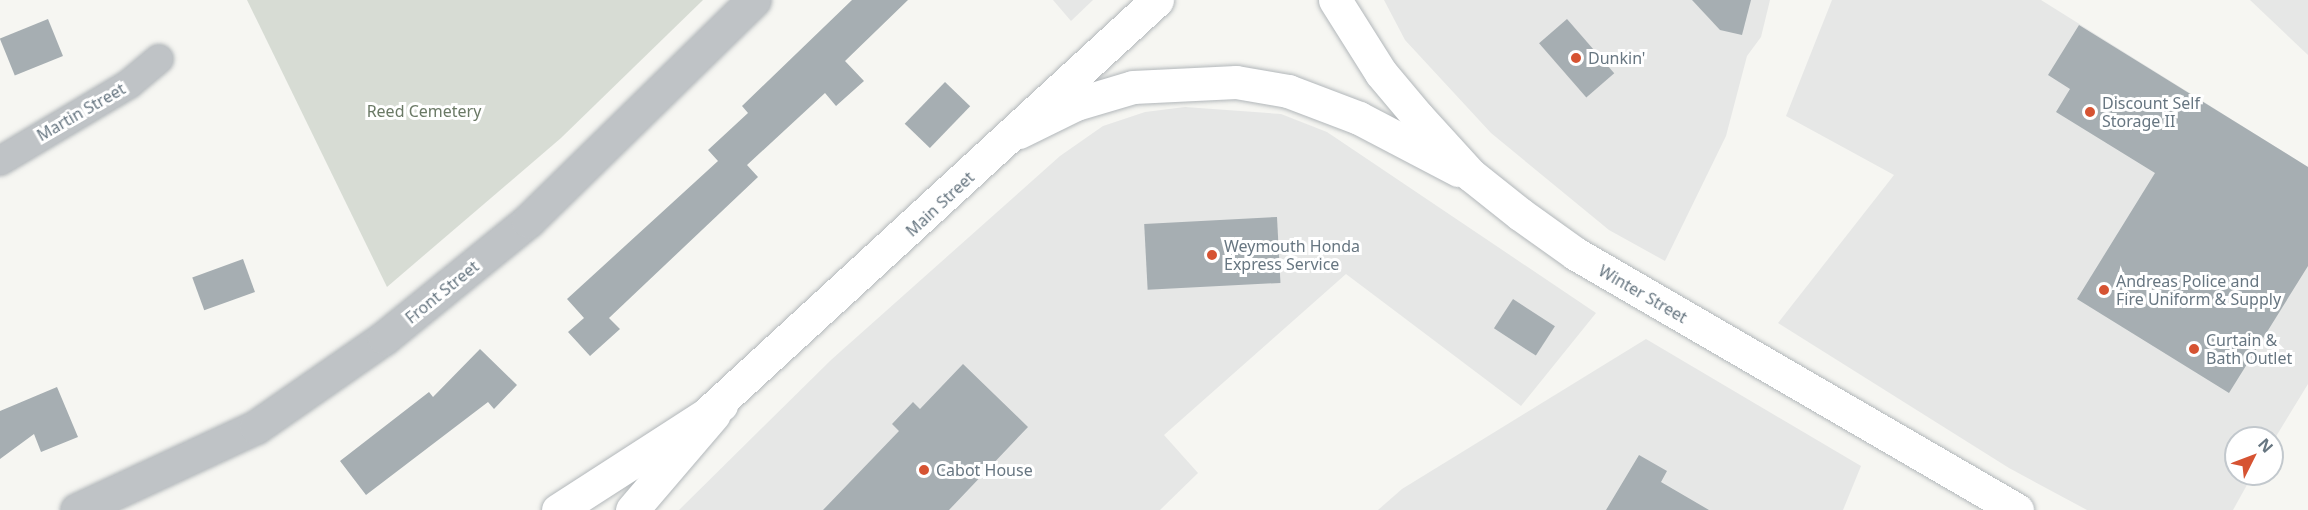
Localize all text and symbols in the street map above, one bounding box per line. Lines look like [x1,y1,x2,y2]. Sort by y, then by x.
place label: Dunkin' [1588,48,1645,68]
marker: Dunkin' [1569,51,1583,65]
street label: Martin Street [33,79,129,145]
place label: Discount Self Storage II [2102,93,2200,131]
park label: Reed Cemetery [367,101,481,121]
marker: Discount Self Storage II [2083,105,2097,119]
street label: Main Street [902,168,978,240]
place label: Weymouth Honda Express Service [1224,236,1360,274]
marker: Weymouth Honda Express Service [1205,248,1219,262]
street label: Front Street [401,257,483,327]
street label: Winter Street [1595,261,1691,327]
place label: Andreas Police and Fire Uniform & Supply [2116,271,2281,309]
marker: Andreas Police and Fire Uniform & Supply [2097,283,2111,297]
place label: Curtain & Bath Outlet [2206,330,2292,368]
marker: Curtain & Bath Outlet [2187,342,2201,356]
north arrow [2224,426,2284,486]
text: N [2253,433,2278,457]
place label: Cabot House [936,460,1033,480]
marker: Cabot House [917,463,931,477]

